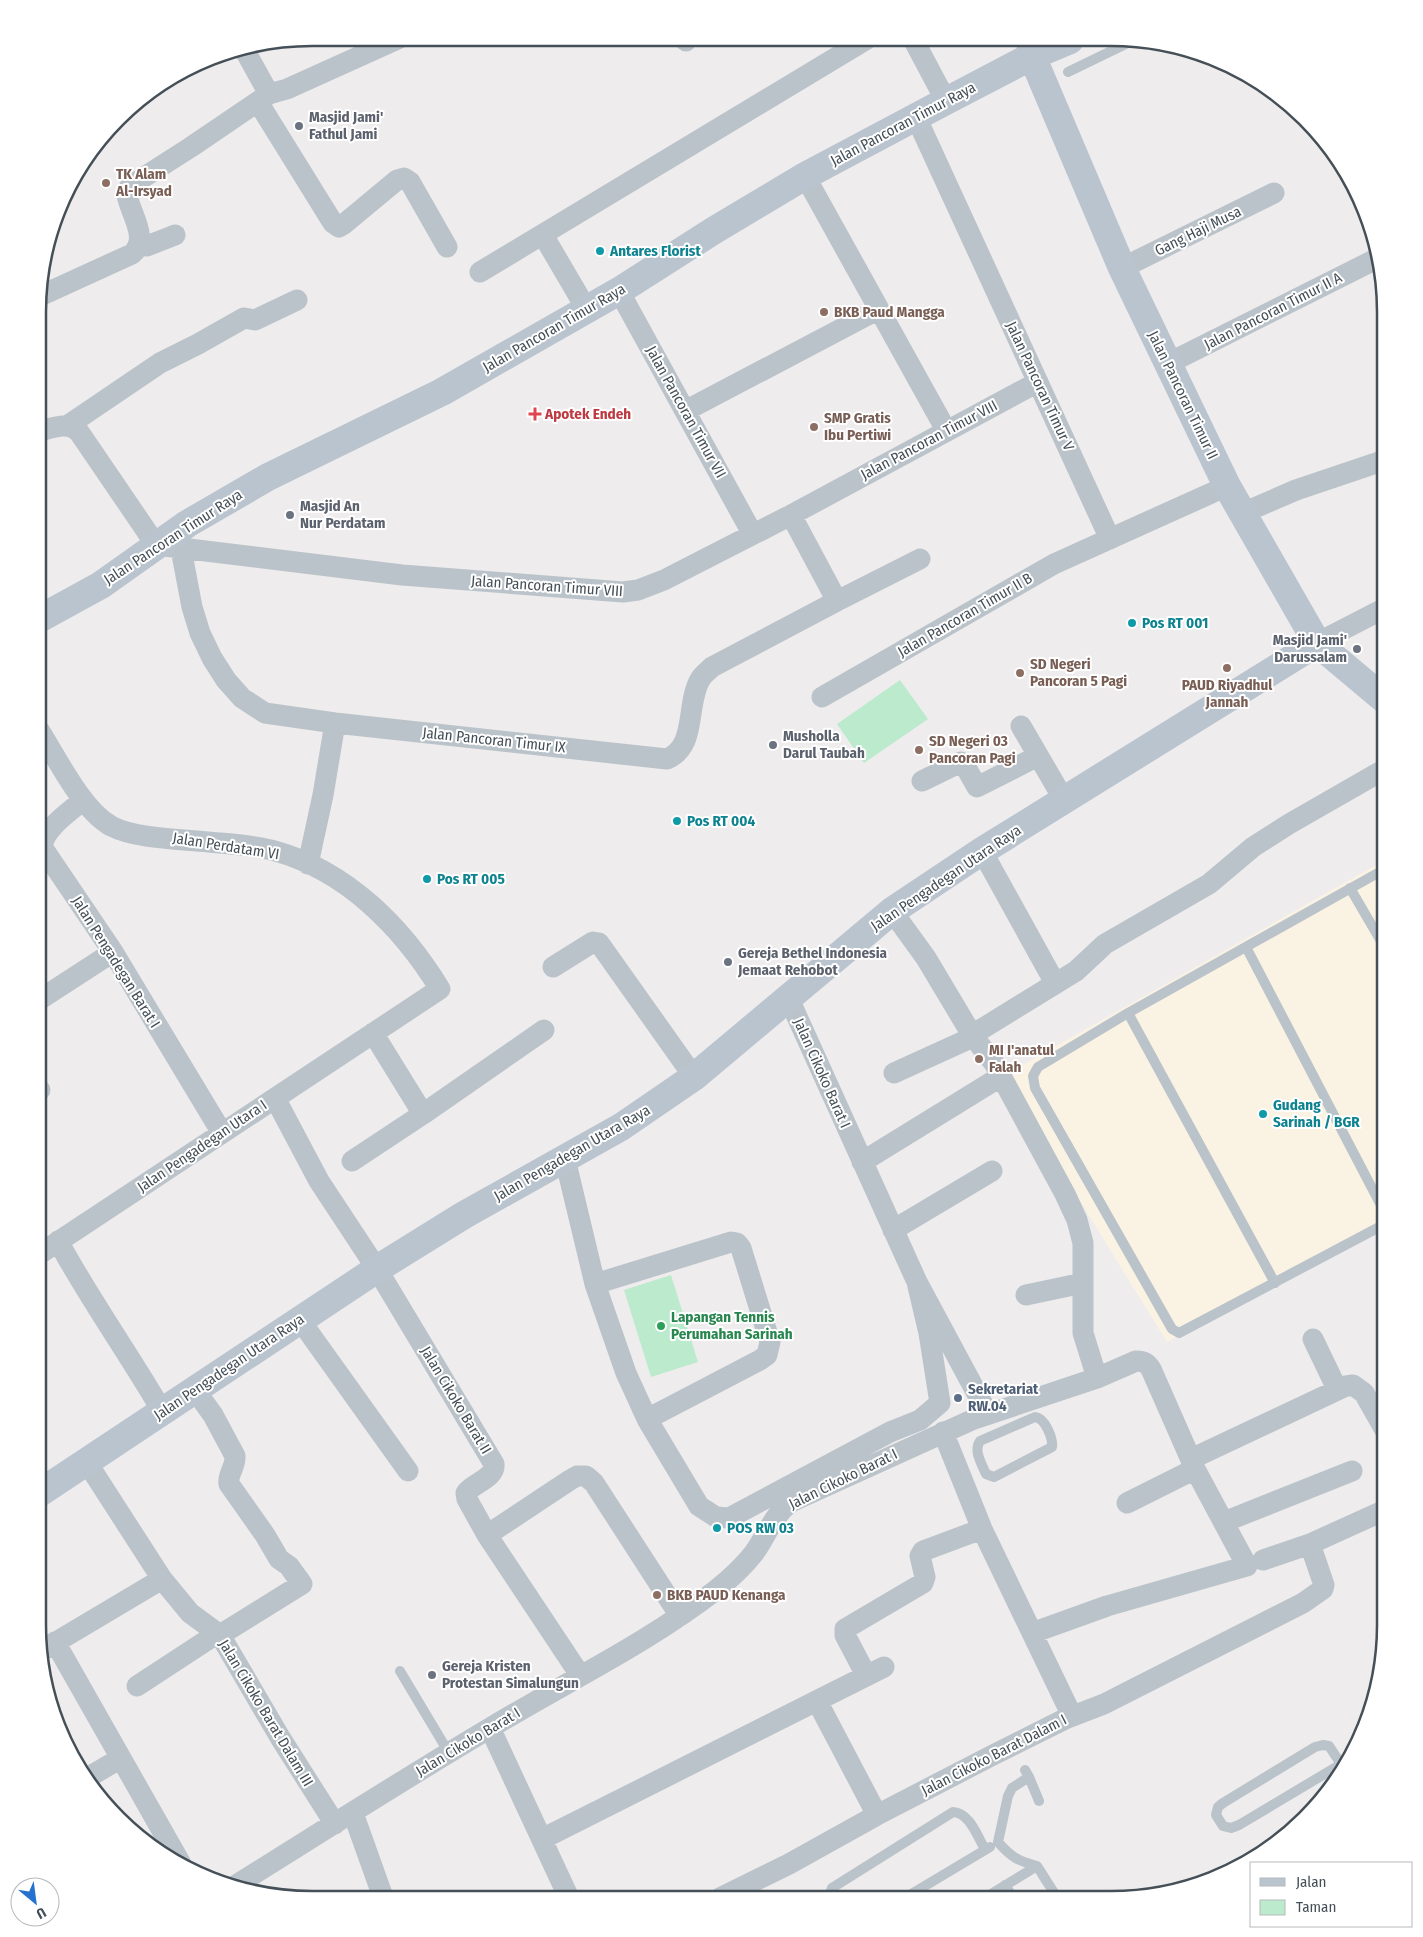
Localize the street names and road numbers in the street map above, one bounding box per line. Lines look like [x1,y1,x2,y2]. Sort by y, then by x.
street label: Jalan Pancoran Timur Raya [827,78,979,170]
street label: Gang Haji Musa [1152,202,1244,260]
street label: Jalan Pancoran Timur II A [1201,268,1345,354]
street label: Jalan Pancoran Timur Raya [479,280,629,376]
street label: Jalan Pancoran Timur V [1002,319,1078,454]
street label: Jalan Pancoran Timur II [1144,328,1222,462]
street label: Jalan Pancoran Timur VII [642,343,730,481]
street label: Jalan Pancoran Timur VIII [858,396,1000,484]
street label: Jalan Pancoran Timur Raya [100,485,246,589]
street label: Jalan Pancoran Timur II B [895,569,1035,661]
street label: Jalan Pancoran Timur VIII [470,572,624,600]
street label: Jalan Pancoran Timur IX [421,724,567,757]
street label: Jalan Pengadegan Utara Raya [867,821,1025,935]
street label: Jalan Perdatam VI [171,829,281,863]
street label: Jalan Pengadegan Barat I [68,893,164,1031]
street label: Jalan Cikoko Barat I [790,1015,854,1131]
street label: Jalan Pengadegan Utara I [134,1096,270,1196]
street label: Jalan Pengadegan Utara Raya [491,1101,653,1205]
street label: Jalan Pengadegan Utara Raya [150,1310,308,1424]
street label: Jalan Cikoko Barat II [417,1343,495,1457]
street label: Jalan Cikoko Barat I [786,1445,900,1513]
street label: Jalan Cikoko Barat Dalam III [215,1636,317,1790]
street label: Jalan Cikoko Barat I [413,1704,523,1780]
street label: Jalan Cikoko Barat Dalam I [918,1711,1070,1799]

